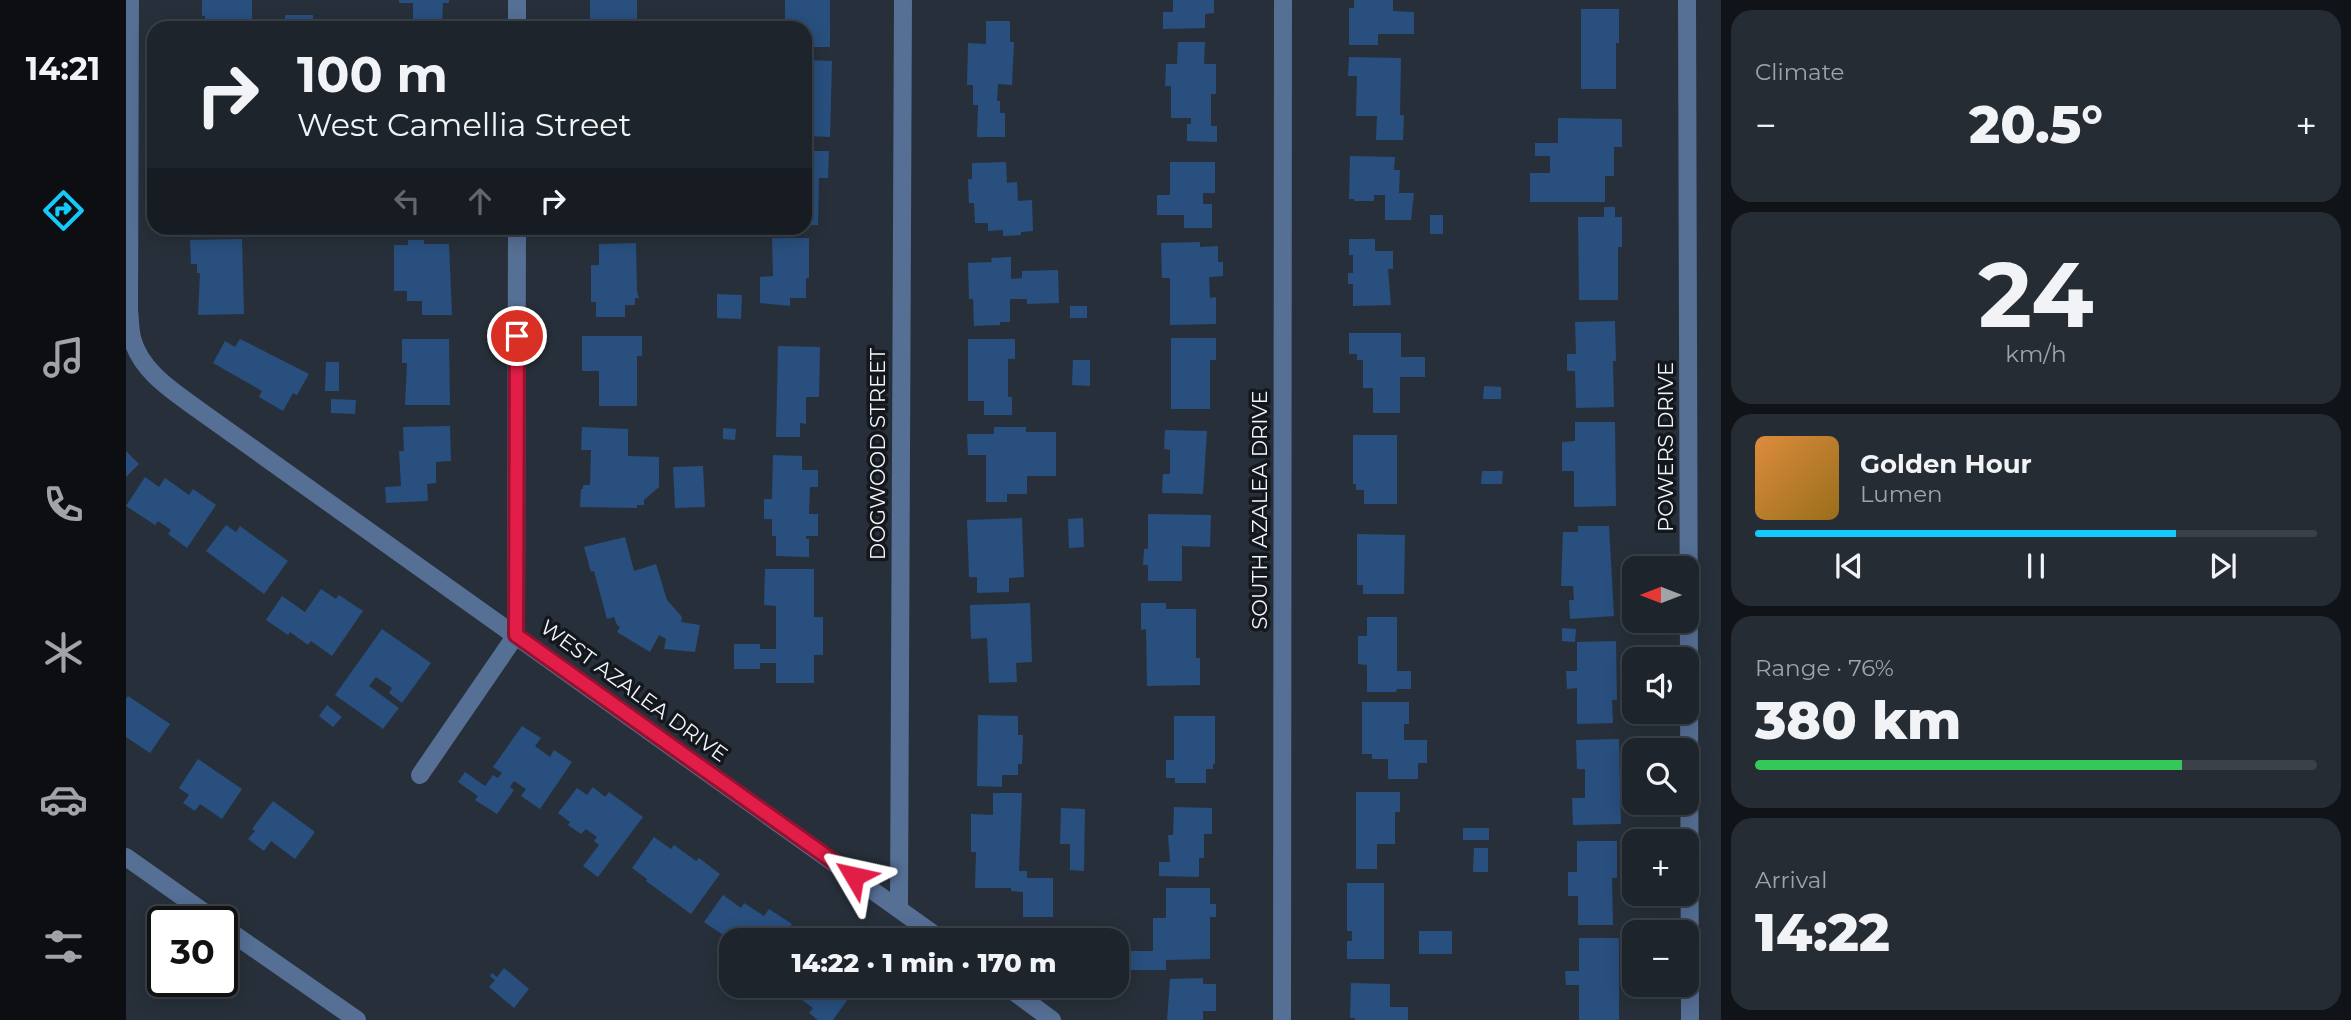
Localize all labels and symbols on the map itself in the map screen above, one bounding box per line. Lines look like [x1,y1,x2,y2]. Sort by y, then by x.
pin [487,306,547,366]
street label: DOGWOOD STREET [865,348,890,560]
street label: POWERS DRIVE [1653,362,1678,532]
street label: SOUTH AZALEA DRIVE [1247,390,1272,630]
north arrow [1622,556,1699,634]
street label: WEST AZALEA DRIVE [536,614,733,767]
position arrow [817,839,891,913]
speed limit sign: 30 [147,906,238,997]

